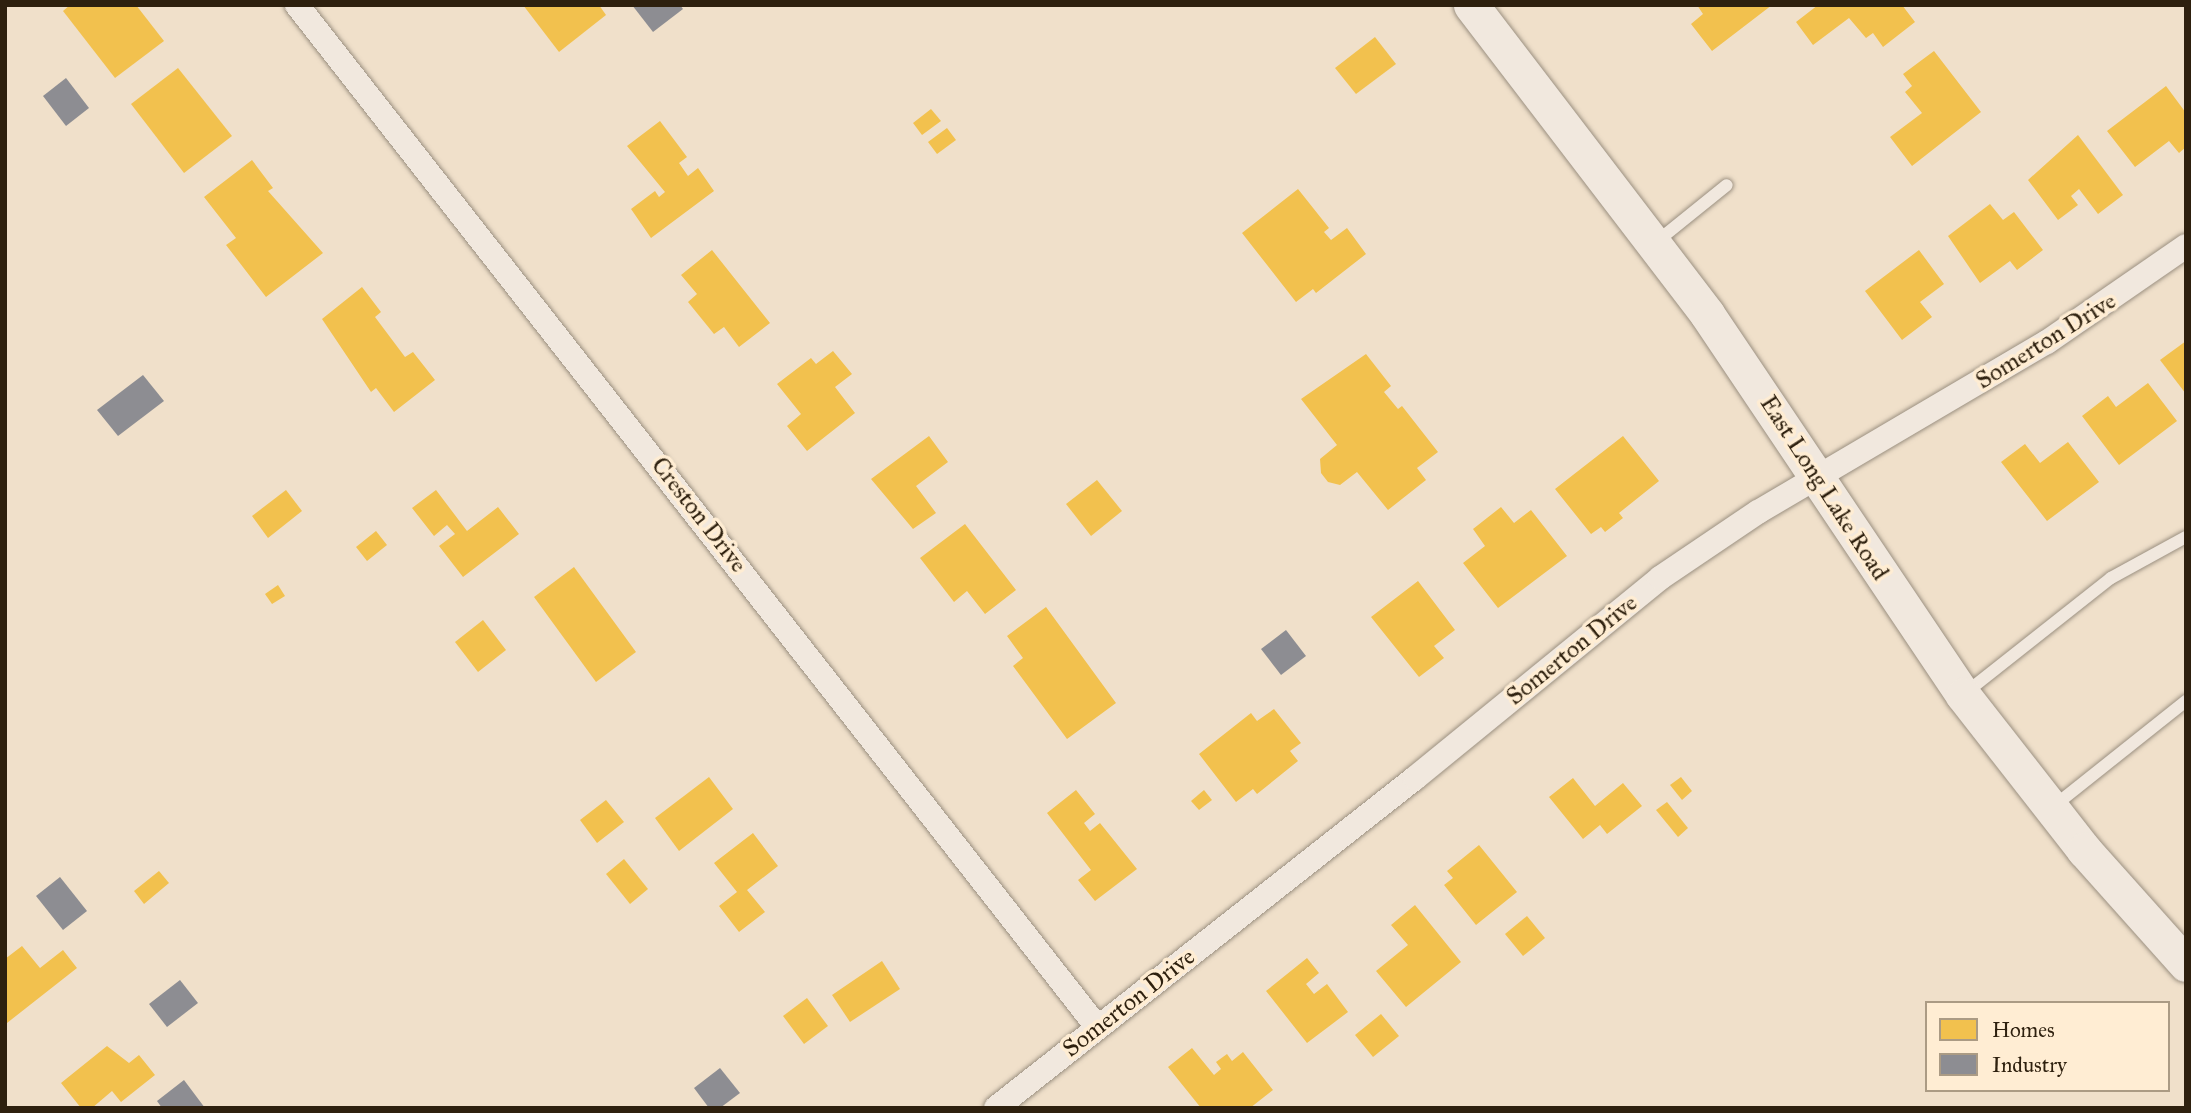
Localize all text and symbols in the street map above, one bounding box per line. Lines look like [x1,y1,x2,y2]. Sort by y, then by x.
street label: Somerton Drive [1971,287,2121,395]
street label: East Long Lake Road [1754,390,1894,586]
street label: Creston Drive [645,452,753,578]
street label: Somerton Drive [1501,589,1643,711]
street label: Somerton Drive [1057,943,1201,1063]
legend [1925,1001,2170,1092]
text: Homes [1992,1017,2055,1043]
text: Industry [1992,1052,2067,1078]

